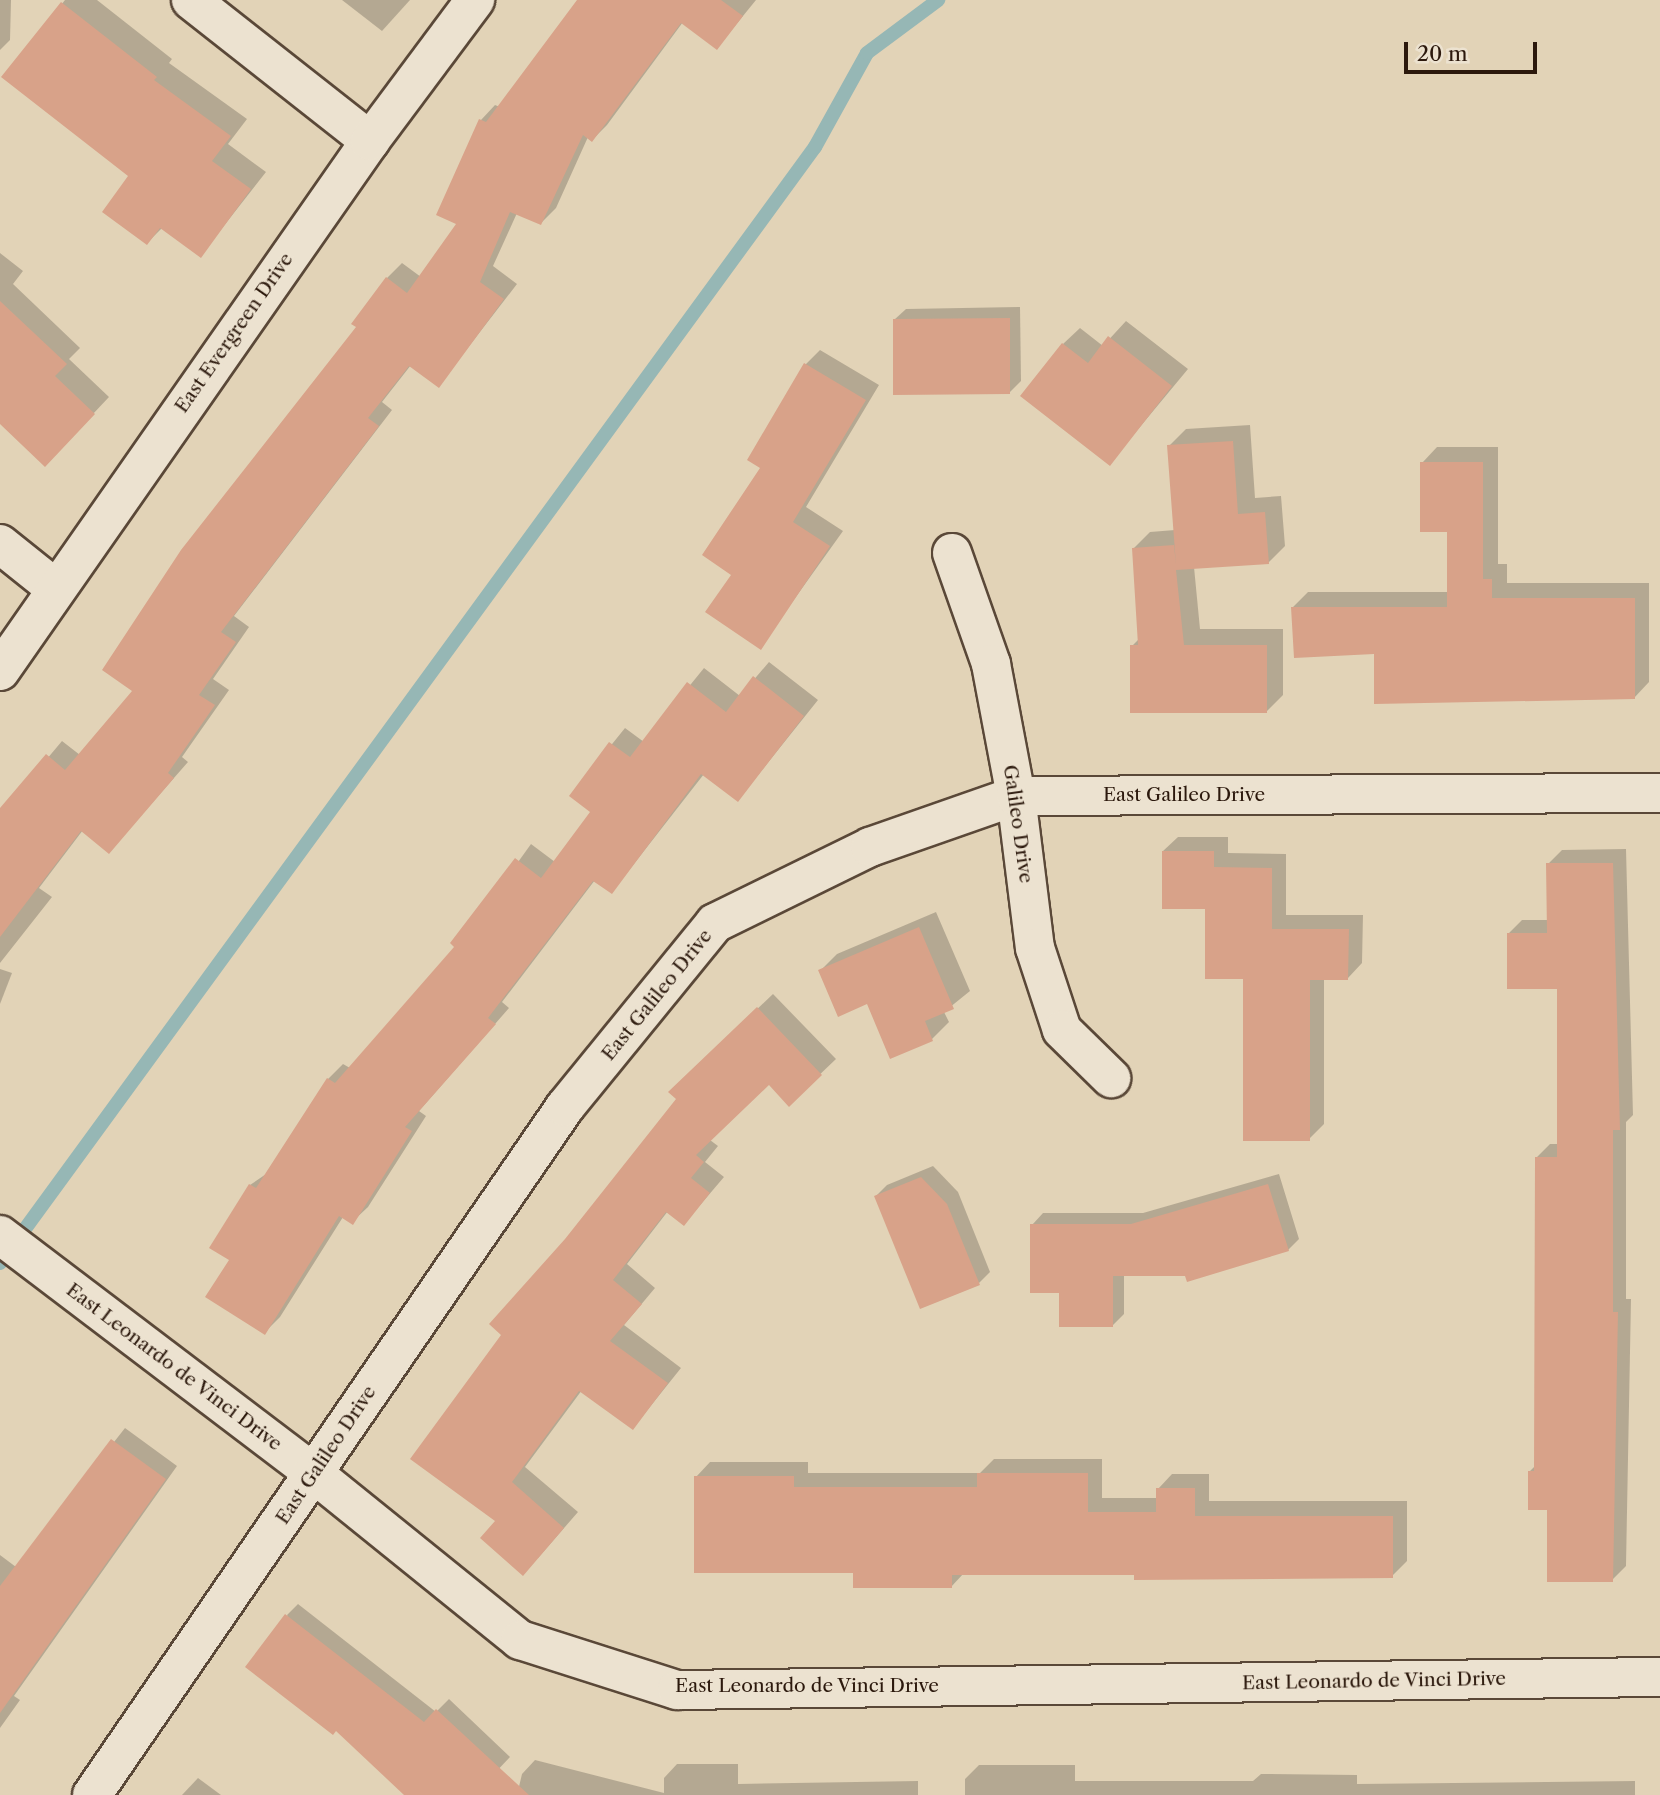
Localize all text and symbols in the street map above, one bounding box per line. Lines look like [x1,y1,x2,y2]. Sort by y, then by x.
scale bar [1408,28,1541,72]
text: 20 m [1417,41,1468,66]
street label: East Evergreen Drive [170,249,298,417]
street label: Galileo Drive [998,763,1038,885]
street label: East Galileo Drive [1103,784,1265,806]
street label: East Galileo Drive [597,925,717,1065]
street label: East Leonardo de Vinci Drive [61,1278,287,1456]
street label: East Galileo Drive [271,1381,381,1529]
street label: East Leonardo de Vinci Drive [1242,1667,1506,1695]
street label: East Leonardo de Vinci Drive [675,1675,939,1697]

